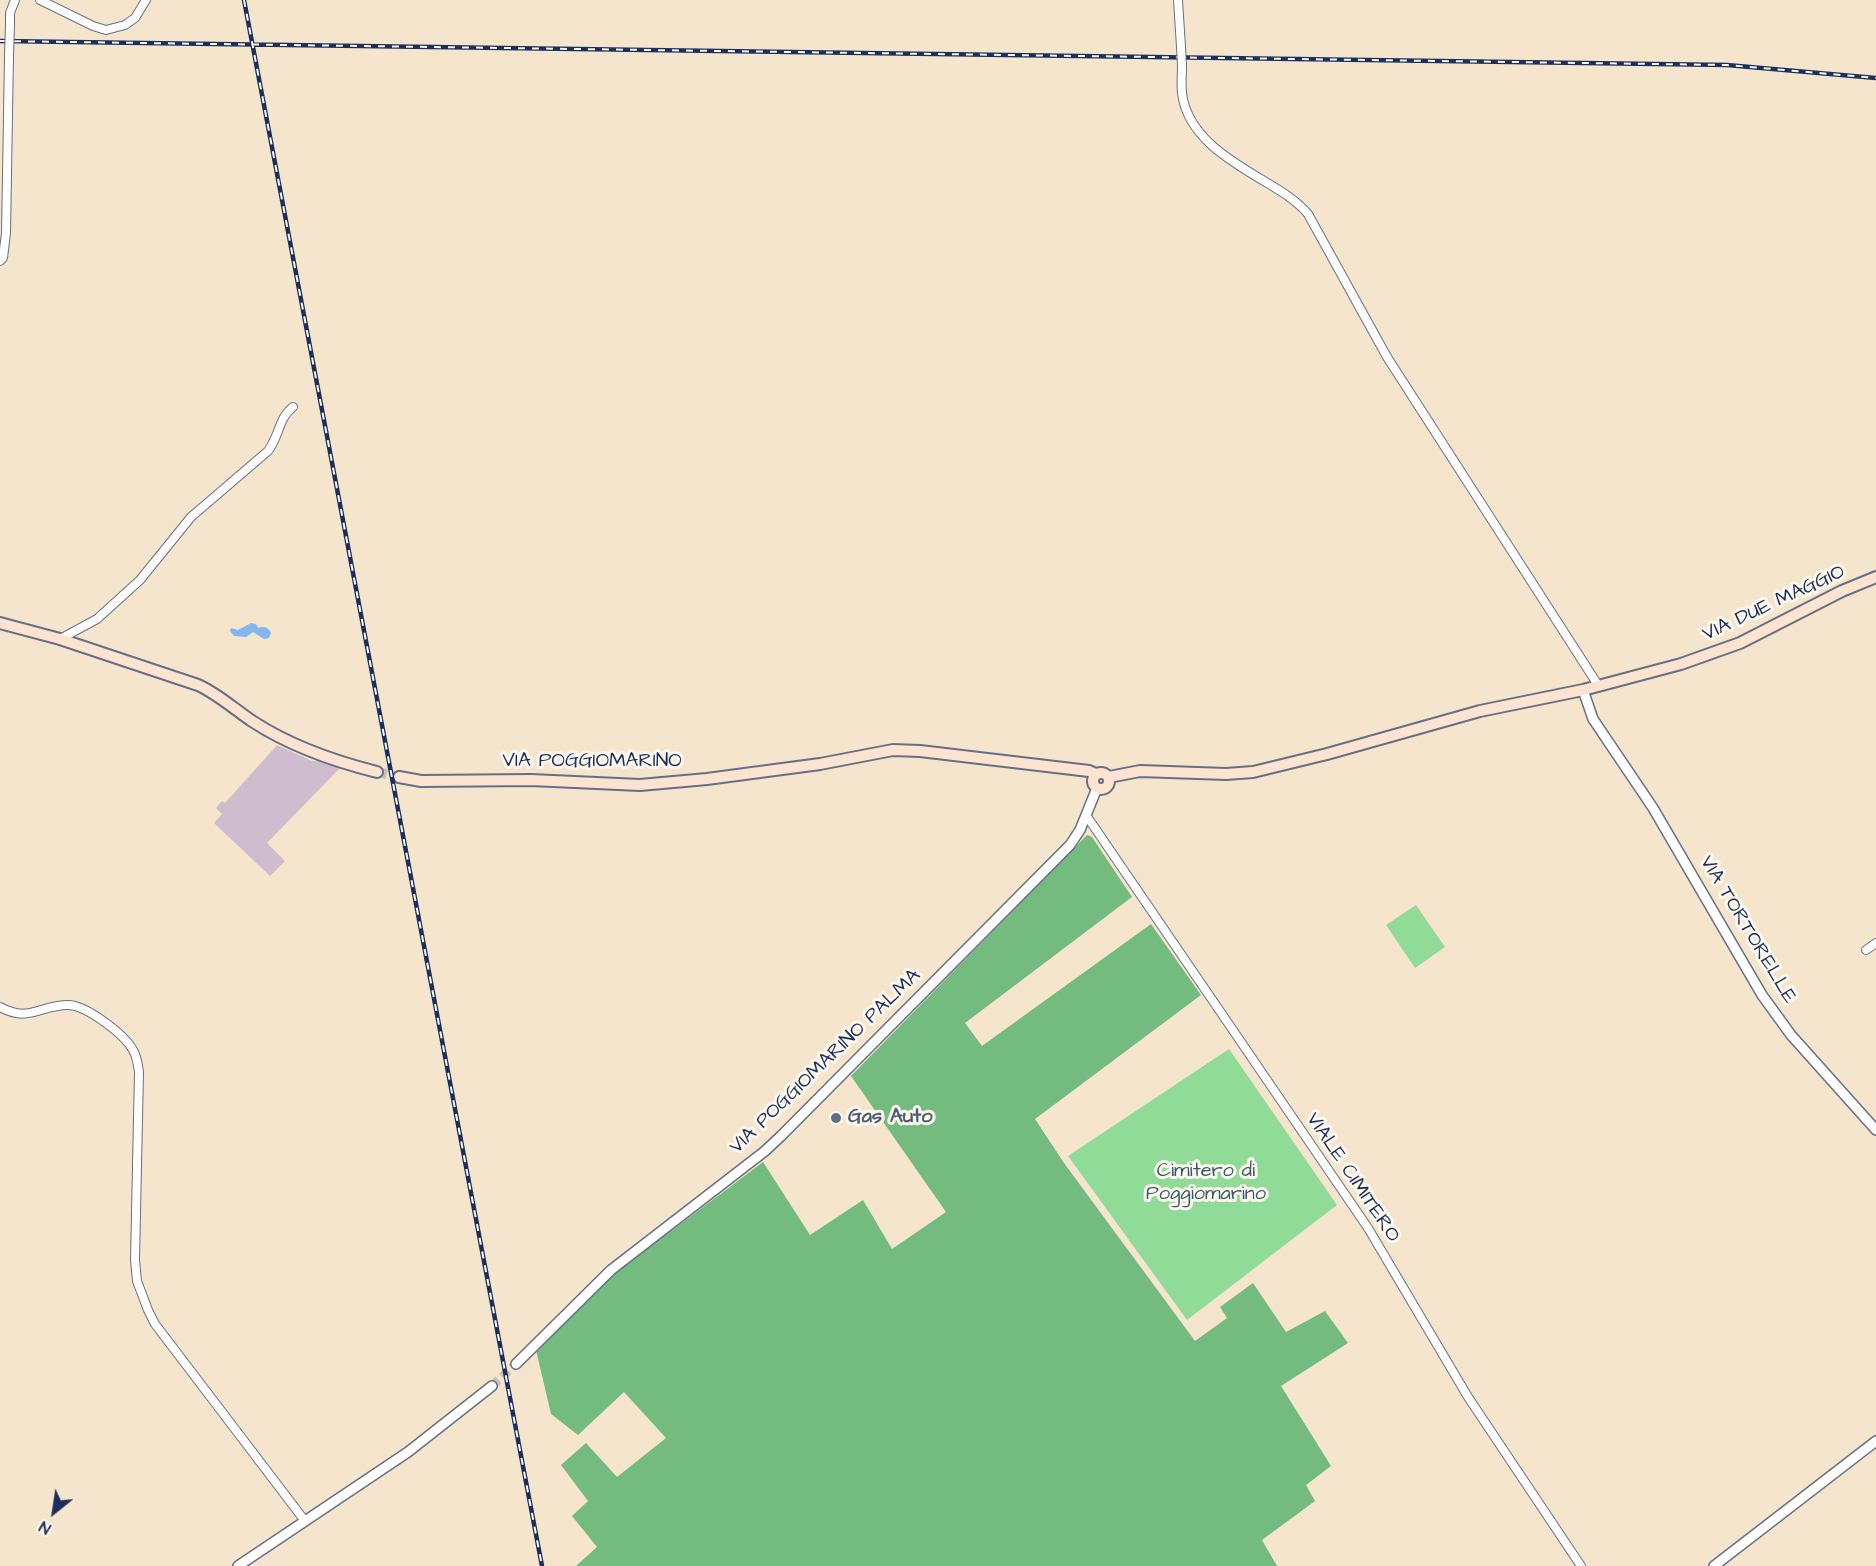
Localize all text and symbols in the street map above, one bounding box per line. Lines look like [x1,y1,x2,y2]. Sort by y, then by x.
street label: VIA DUE MAGGIO [1699,561,1849,647]
street label: VIA POGGIOMARINO [502,750,682,774]
street label: VIA TORTORELLE [1693,852,1801,1008]
street label: VIA POGGIOMARINO PALMA [726,964,926,1160]
place label: Gas Auto [848,1106,932,1130]
street label: VIALE CIMITERO [1300,1109,1404,1247]
marker: Gas Auto [829,1111,843,1125]
park label: Cimitero di Poggiomarino [1146,1160,1266,1207]
north arrow [24,1482,84,1542]
text: N [35,1516,55,1540]

